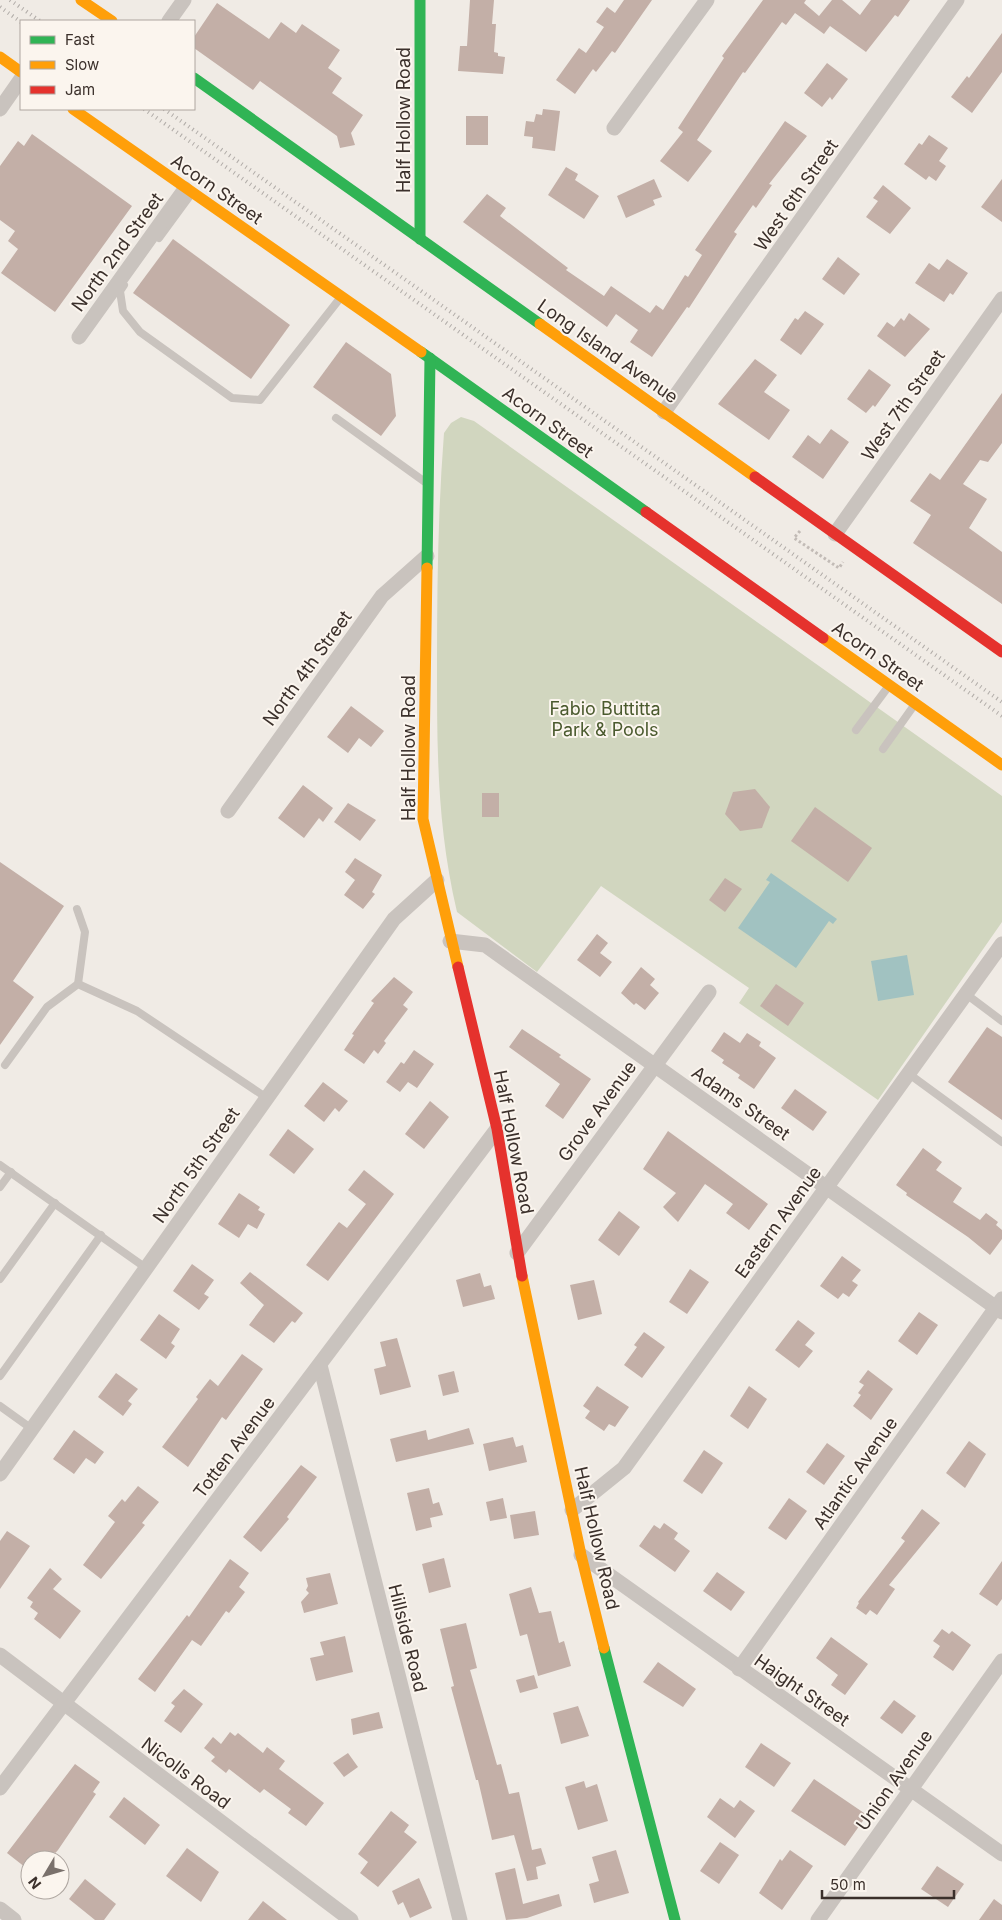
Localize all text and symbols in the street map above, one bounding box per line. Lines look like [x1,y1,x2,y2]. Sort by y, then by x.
legend [20,20,195,110]
text: Fast [65,30,95,49]
street label: Half Hollow Road [393,47,414,193]
text: Slow [65,55,99,74]
text: Jam [65,80,95,99]
street label: West 6th Street [750,135,842,255]
street label: Acorn Street [167,150,267,228]
street label: North 2nd Street [67,189,167,315]
street label: Long Island Avenue [534,295,682,407]
street label: West 7th Street [857,346,949,464]
street label: Acorn Street [499,382,598,462]
street label: North 4th Street [258,606,356,730]
street label: Acorn Street [828,617,928,695]
street label: Half Hollow Road [398,675,419,821]
park label: Fabio Buttitta Park & Pools [549,698,661,740]
street label: Grove Avenue [554,1057,640,1165]
street label: Adams Street [688,1062,794,1145]
street label: Half Hollow Road [490,1068,538,1216]
street label: North 5th Street [148,1103,244,1227]
street label: Eastern Avenue [731,1162,825,1282]
street label: Totten Avenue [189,1392,279,1502]
street label: Atlantic Avenue [809,1413,901,1533]
street label: Half Hollow Road [570,1464,624,1612]
street label: Hillside Road [384,1582,432,1694]
street label: Haight Street [750,1649,854,1731]
street label: Union Avenue [852,1726,936,1834]
street label: Nicolls Road [137,1733,235,1813]
north arrow [20,1850,70,1900]
scale bar [822,1868,954,1900]
text: N [24,1874,44,1893]
text: 50 m [830,1875,866,1894]

